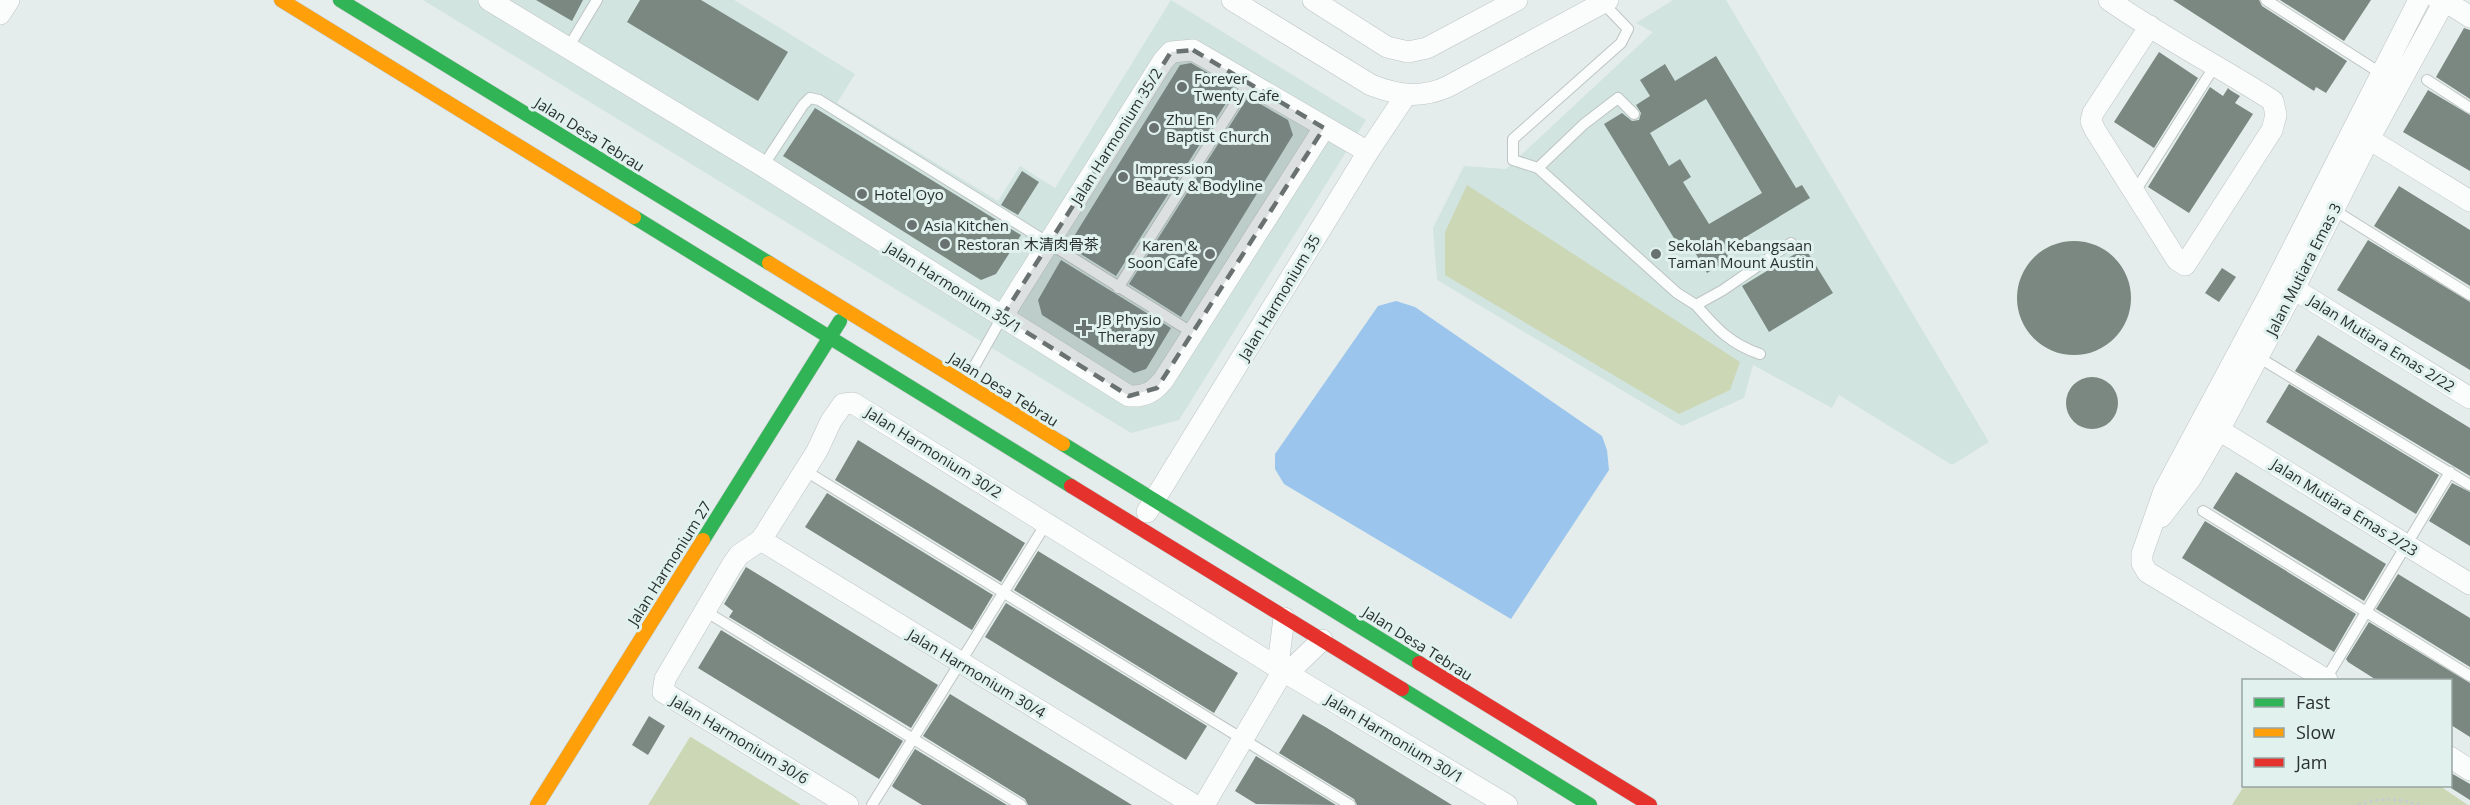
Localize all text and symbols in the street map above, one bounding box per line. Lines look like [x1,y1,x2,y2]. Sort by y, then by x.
street label: Jalan Harmonium 35/2 [1065,64,1166,210]
place label: Forever Twenty Cafe [1194,68,1280,105]
marker: Forever Twenty Cafe [1175,80,1189,94]
street label: Jalan Desa Tebrau [530,91,649,176]
place label: Zhu En Baptist Church [1166,109,1269,146]
marker: Zhu En Baptist Church [1147,121,1161,135]
place label: Impression Beauty & Bodyline [1135,158,1263,195]
marker: Impression Beauty & Bodyline [1116,170,1130,184]
place label: Hotel Oyo [874,184,944,204]
marker: Hotel Oyo [855,187,869,201]
street label: Jalan Mutiara Emas 3 [2260,199,2345,340]
place label: Asia Kitchen [924,215,1009,235]
marker: Asia Kitchen [905,218,919,232]
street label: Jalan Harmonium 35 [1233,231,1324,365]
place label: Restoran 木清肉骨茶 [957,234,1099,254]
place label: Karen & Soon Cafe [1127,235,1198,272]
place label: Sekolah Kebangsaan Taman Mount Austin [1668,235,1814,272]
street label: Jalan Harmonium 35/1 [880,236,1026,337]
marker: Restoran 木清肉骨茶 [938,237,952,251]
marker: Karen & Soon Cafe [1203,247,1217,261]
marker: Sekolah Kebangsaan Taman Mount Austin [1649,247,1663,261]
street label: Jalan Mutiara Emas 2/22 [2303,289,2459,396]
place label: JB Physio Therapy [1096,309,1161,346]
marker: JB Physio Therapy [1075,319,1093,337]
street label: Jalan Desa Tebrau [944,346,1063,431]
street label: Jalan Harmonium 30/2 [860,401,1006,502]
street label: Jalan Mutiara Emas 2/23 [2266,453,2422,560]
street label: Jalan Harmonium 27 [622,497,715,631]
street label: Jalan Desa Tebrau [1358,600,1477,685]
street label: Jalan Harmonium 30/4 [903,623,1050,722]
legend [2242,679,2452,787]
street label: Jalan Harmonium 30/1 [1321,688,1468,787]
street label: Jalan Harmonium 30/6 [666,689,813,788]
text: Fast [2296,690,2330,714]
text: Slow [2296,720,2335,744]
text: Jam [2294,750,2328,774]

